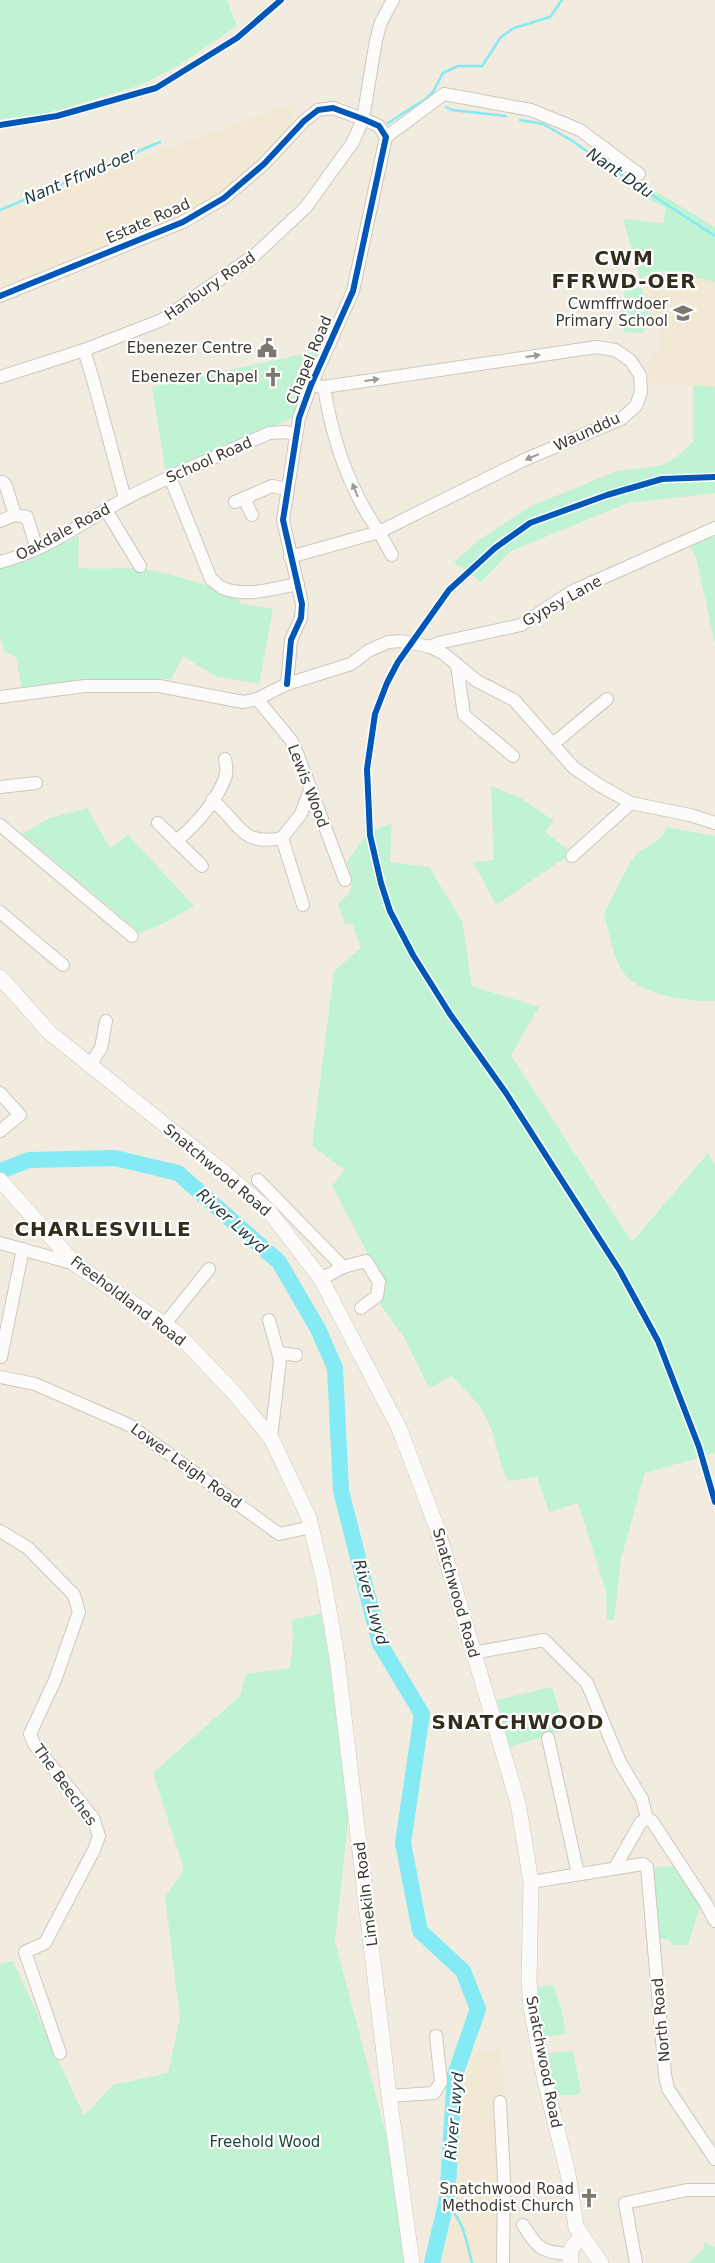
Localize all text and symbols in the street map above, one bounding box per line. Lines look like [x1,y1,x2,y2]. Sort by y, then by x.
water label: Nant Ffrwd-oer [21,143,140,208]
water label: Nant Ddu [583,144,657,202]
street label: Estate Road [103,194,193,248]
district label: CWM FFRWD-OER [551,246,697,293]
street label: Hanbury Road [161,248,259,324]
place label: Cwmffrwdoer Primary School [555,295,669,330]
school or university icon: Cwmffrwdoer Primary School [672,302,694,324]
street label: Chapel Road [282,313,336,407]
public building icon: Ebenezer Centre [256,337,278,359]
place label: Ebenezer Centre [127,339,252,357]
one-way arrow [525,352,541,360]
church icon: Ebenezer Chapel [262,366,284,388]
place label: Ebenezer Chapel [131,368,258,386]
one-way arrow [364,376,380,384]
street label: Waunddu [551,409,623,455]
street label: School Road [163,433,255,487]
one-way arrow [525,453,539,461]
one-way arrow [350,483,358,497]
street label: Oakdale Road [13,500,113,564]
street label: Gypsy Lane [519,572,605,630]
street label: Lewis Wood [284,742,332,830]
street label: Snatchwood Road [160,1120,274,1220]
water label: River Lwyd [193,1184,272,1258]
district label: CHARLESVILLE [14,1217,192,1241]
street label: Freeholdland Road [67,1252,189,1350]
street label: Lower Leigh Road [127,1420,245,1512]
street label: Snatchwood Road [429,1526,483,1660]
water label: River Lwyd [350,1557,393,1648]
district label: SNATCHWOOD [432,1710,604,1734]
street label: The Beeches [29,1740,101,1829]
street label: Limekiln Road [351,1841,381,1947]
street label: North Road [648,1977,674,2063]
street label: Snatchwood Road [522,1994,566,2130]
water label: River Lwyd [441,2070,467,2161]
park label: Freehold Wood [210,2133,320,2151]
place label: Snatchwood Road Methodist Church [440,2180,574,2215]
church icon: Snatchwood Road Methodist Church [578,2187,600,2209]

